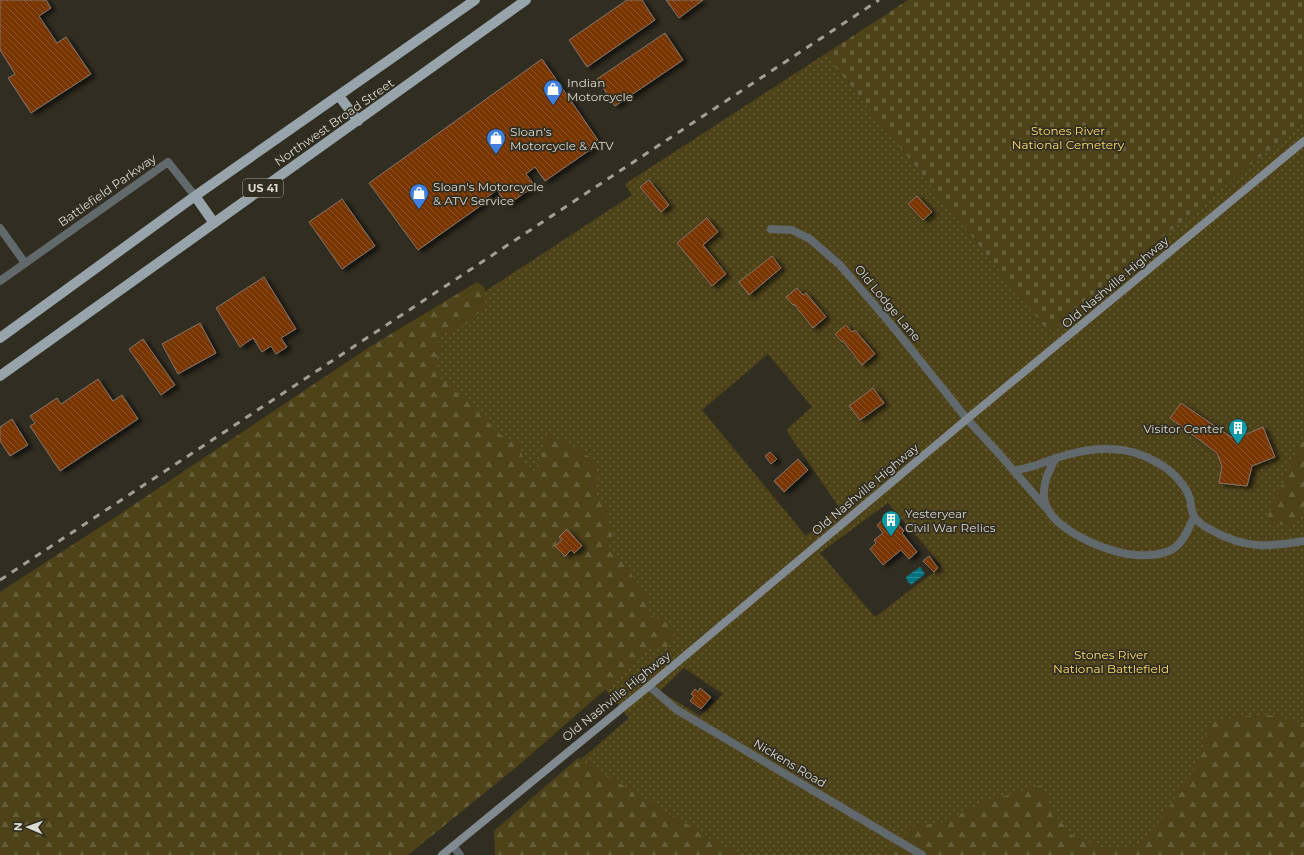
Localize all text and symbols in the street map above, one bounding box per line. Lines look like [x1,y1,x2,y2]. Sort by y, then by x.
street label: Northwest Broad Street [271,75,397,169]
place label: Indian Motorcycle [567,75,633,104]
shop icon: Indian Motorcycle [542,78,564,106]
park label: Stones River National Cemetery [1012,123,1125,152]
place label: Sloan's Motorcycle & ATV [510,124,614,153]
shop icon: Sloan's Motorcycle & ATV [485,127,507,155]
street label: Battlefield Parkway [55,150,159,229]
road number: US 41 [243,179,283,197]
place label: Sloan's Motorcycle & ATV Service [433,179,544,208]
shop icon: Sloan's Motorcycle & ATV Service [408,182,430,210]
street label: Old Nashville Highway [1059,233,1172,331]
street label: Old Lodge Lane [852,262,924,344]
building icon: Visitor Center [1227,417,1249,445]
place label: Visitor Center [1143,421,1224,436]
street label: Old Nashville Highway [809,440,922,538]
place label: Yesteryear Civil War Relics [905,506,996,535]
building icon: Yesteryear Civil War Relics [880,509,902,537]
street label: Old Nashville Highway [559,647,673,744]
park label: Stones River National Battlefield [1053,647,1169,676]
street label: Nickens Road [751,735,829,791]
north arrow [8,807,48,847]
text: N [11,822,25,831]

